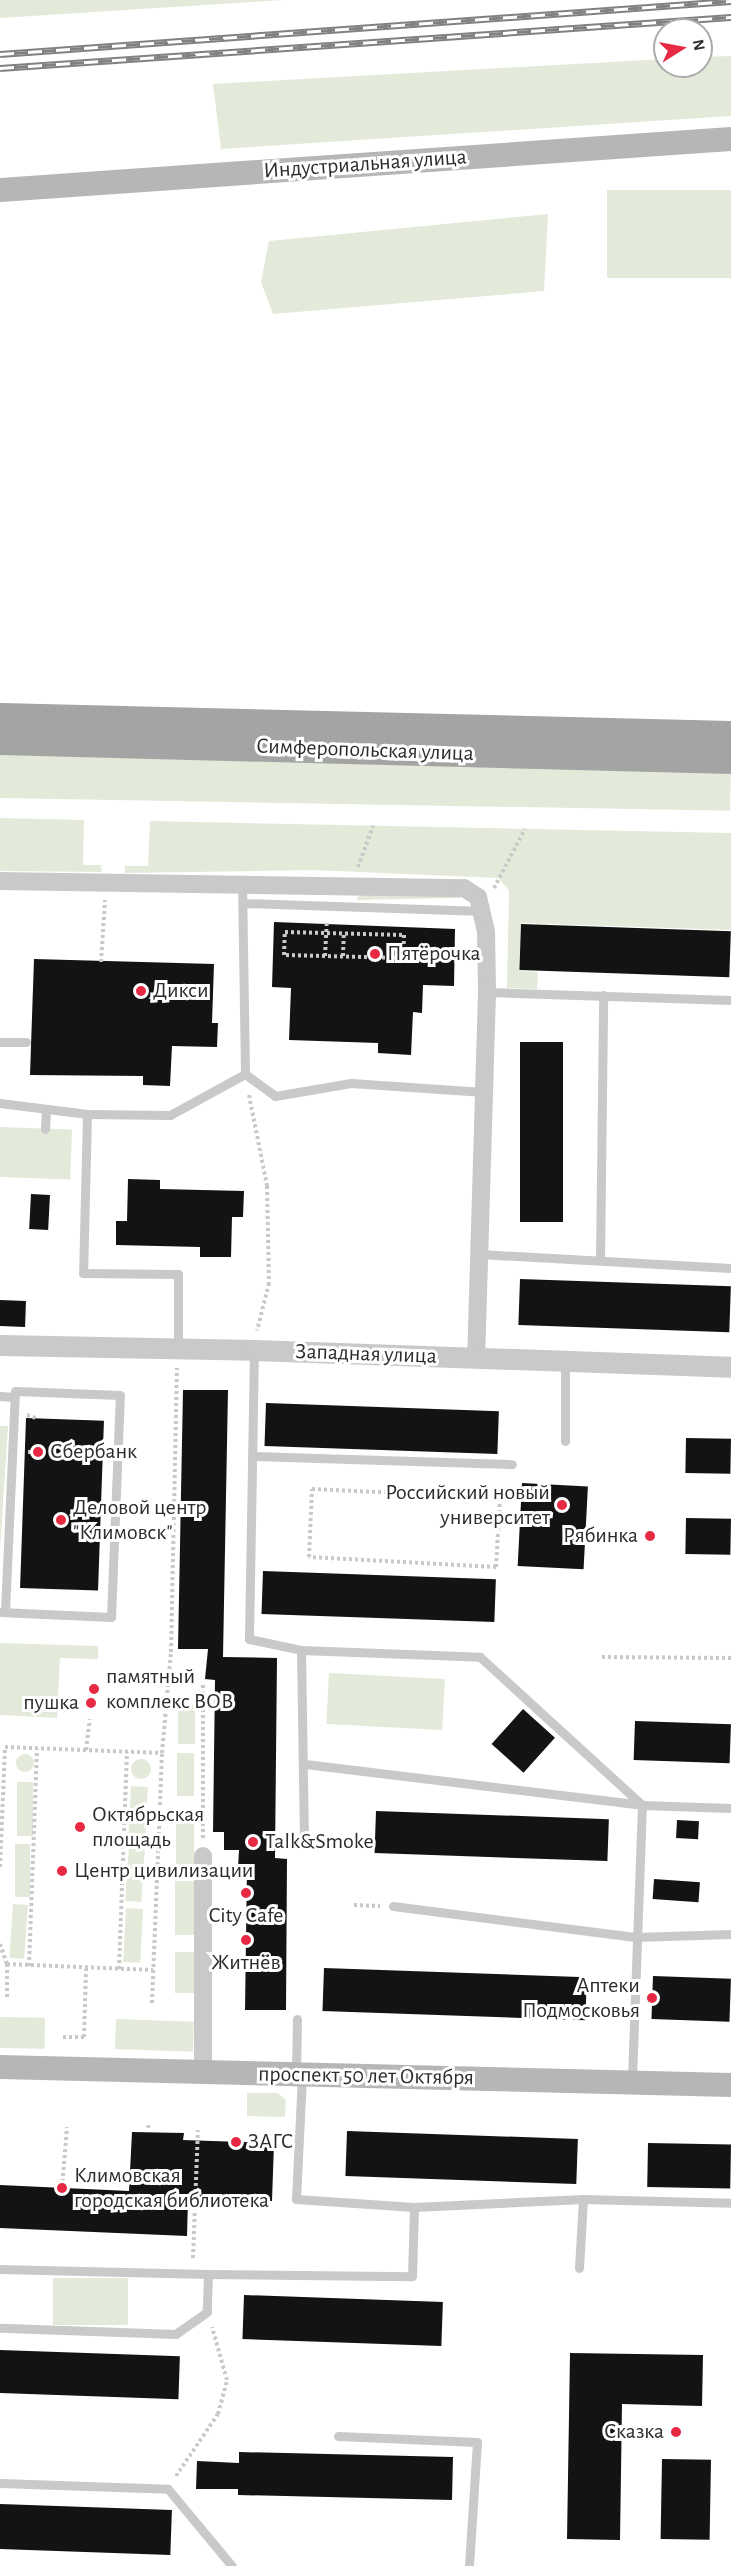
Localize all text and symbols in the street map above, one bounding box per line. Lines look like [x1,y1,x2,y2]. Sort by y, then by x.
north arrow [653,18,713,78]
text: N [690,38,708,52]
street label: Индустриальная улица [263,144,467,184]
street label: Симферопольская улица [256,733,474,767]
place label: Пятёрочка [387,941,481,967]
marker: Пятёрочка [368,947,382,961]
place label: Дикси [153,978,209,1004]
marker: Дикси [134,984,148,998]
street label: Западная улица [295,1338,437,1370]
place label: Сбербанк [50,1439,137,1465]
marker: Сбербанк [31,1445,45,1459]
place label: Российский новый университет [385,1479,550,1530]
place label: Деловой центр "Климовск" [73,1494,207,1546]
marker: Российский новый университет [555,1498,569,1512]
marker: Деловой центр "Климовск" [54,1513,68,1527]
place label: Рябинка [563,1523,638,1549]
marker: Рябинка [643,1529,657,1543]
place label: памятный комплекс ВОВ [106,1663,233,1714]
marker: памятный комплекс ВОВ [87,1682,101,1696]
place label: пушка [23,1690,79,1716]
marker: пушка [84,1696,98,1710]
place label: Октябрьская площадь [92,1801,204,1852]
marker: Октябрьская площадь [73,1820,87,1834]
place label: Talk&Smoke [265,1829,374,1855]
marker: Talk&Smoke [246,1835,260,1849]
place label: Центр цивилизации [74,1858,253,1884]
marker: Центр цивилизации [55,1864,69,1878]
marker: City Cafe [239,1886,253,1900]
place label: City Cafe [209,1903,283,1929]
marker: Житнёв [239,1933,253,1947]
place label: Житнёв [211,1950,281,1976]
place label: Аптеки Подмосковья [522,1972,640,2024]
marker: Аптеки Подмосковья [645,1991,659,2005]
street label: проспект 50 лет Октября [258,2061,474,2091]
place label: ЗАГС [248,2129,293,2155]
marker: ЗАГС [229,2135,243,2149]
place label: Климовская городская библиотека [74,2162,269,2214]
marker: Климовская городская библиотека [55,2181,69,2195]
place label: Сказка [604,2419,664,2445]
marker: Сказка [669,2425,683,2439]

